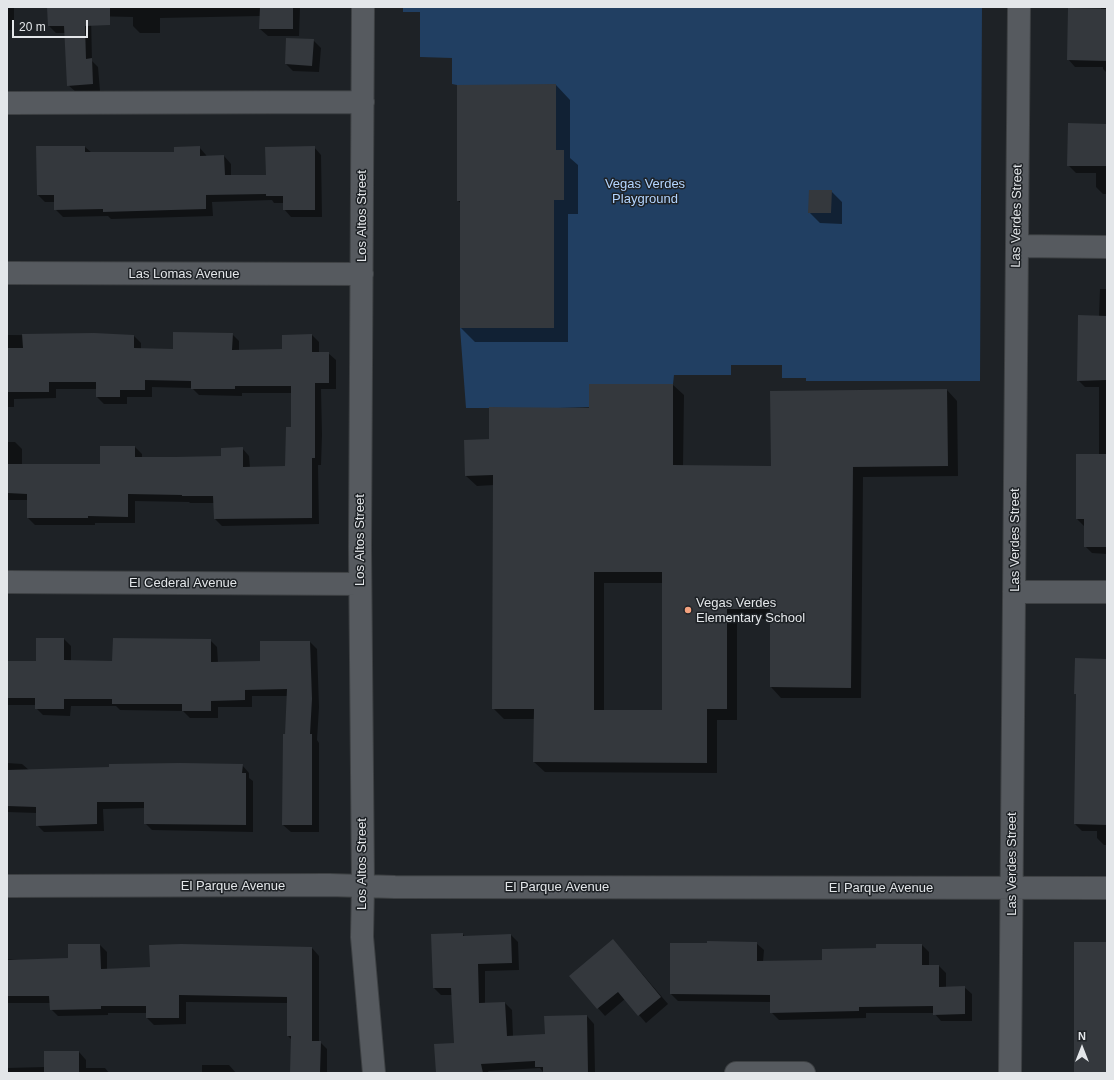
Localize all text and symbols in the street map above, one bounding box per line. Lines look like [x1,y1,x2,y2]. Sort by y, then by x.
scale bar [14,12,90,38]
text: 20 m [19,20,46,34]
street label: Las Verdes Street [1008,164,1026,268]
street label: Los Altos Street [354,170,370,262]
park label: Vegas Verdes Playground [605,176,685,207]
street label: Las Lomas Avenue [128,266,240,282]
street label: Las Verdes Street [1007,488,1023,592]
street label: Los Altos Street [352,494,368,586]
street label: El Cederal Avenue [129,575,237,591]
place label: Vegas Verdes Elementary School [696,595,805,626]
marker: Vegas Verdes Elementary School [683,605,693,615]
street label: Las Verdes Street [1004,812,1020,916]
street label: Los Altos Street [354,818,370,910]
street label: El Parque Avenue [181,878,285,894]
street label: El Parque Avenue [505,879,609,895]
street label: El Parque Avenue [829,880,933,896]
north arrow [1062,1028,1102,1068]
text: N [1078,1030,1086,1042]

